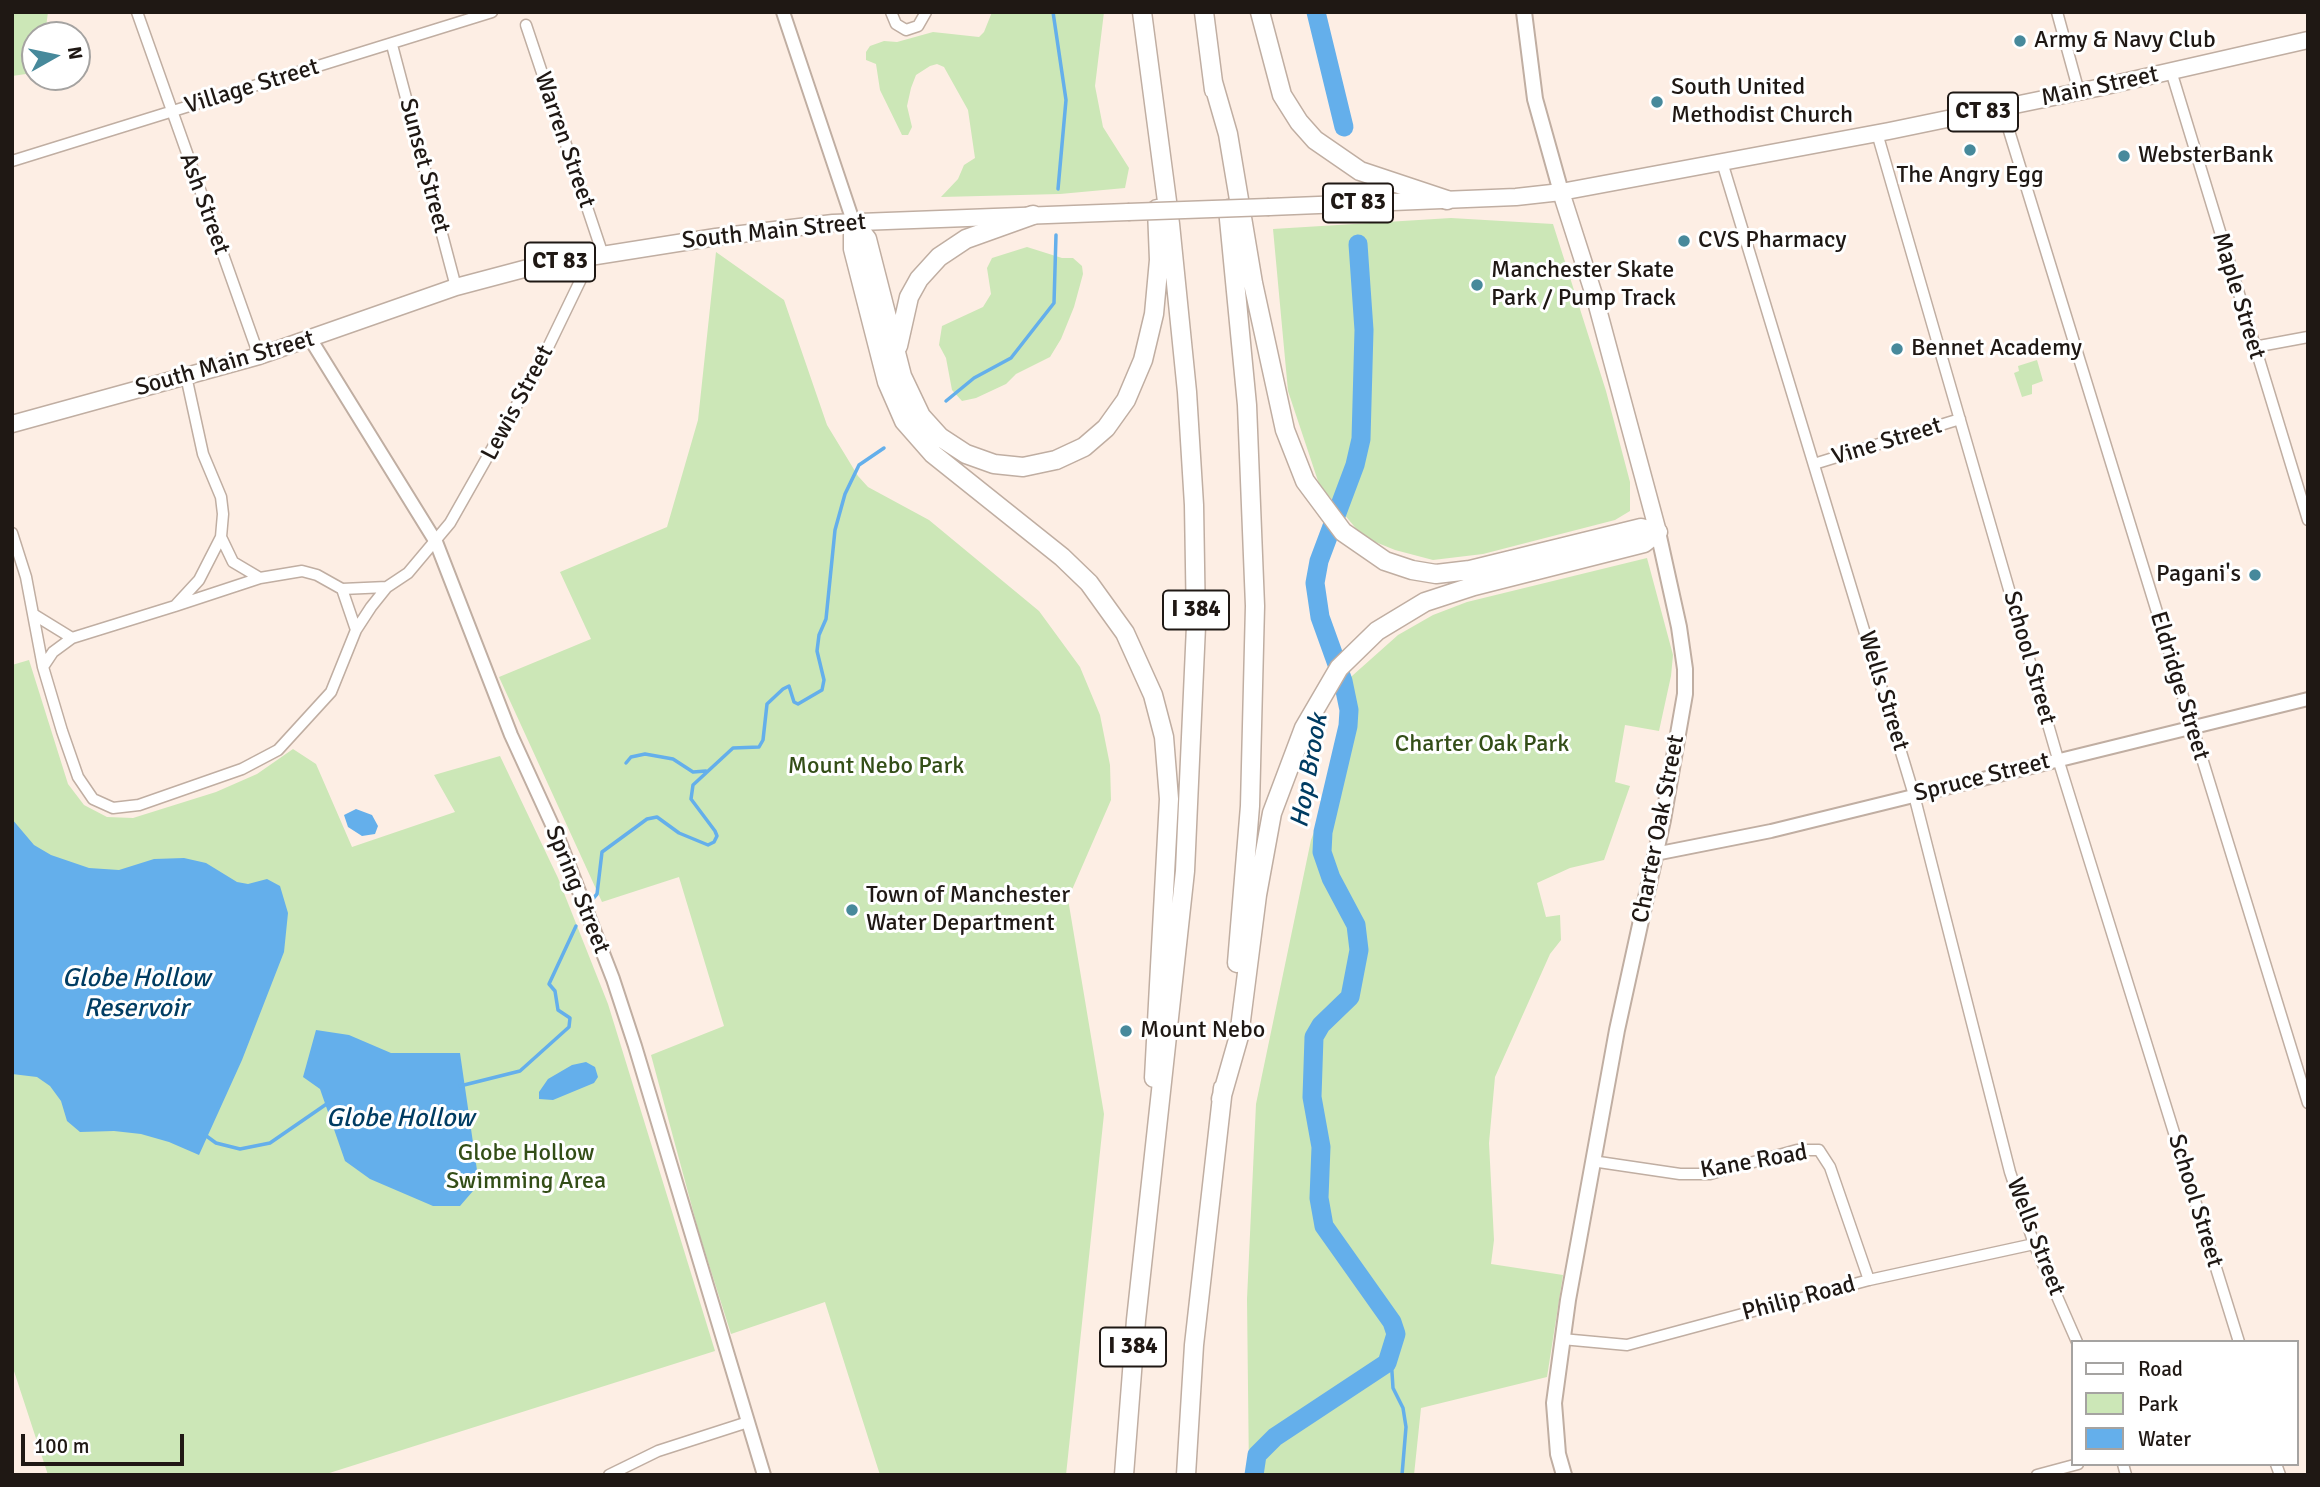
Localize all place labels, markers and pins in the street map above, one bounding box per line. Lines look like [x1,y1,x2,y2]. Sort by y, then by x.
place label: Army & Navy Club [2034,27,2216,55]
marker: Army & Navy Club [2012,33,2028,49]
place label: South United Methodist Church [1671,74,1853,130]
marker: South United Methodist Church [1649,94,1665,110]
marker: The Angry Egg [1962,142,1978,158]
place label: WebsterBank [2138,142,2273,170]
marker: WebsterBank [2116,148,2132,164]
place label: The Angry Egg [1896,162,2044,190]
place label: CVS Pharmacy [1698,227,1847,255]
marker: CVS Pharmacy [1676,233,1692,249]
place label: Manchester Skate Park / Pump Track [1491,257,1676,313]
marker: Manchester Skate Park / Pump Track [1469,277,1485,293]
place label: Bennet Academy [1911,335,2082,363]
marker: Bennet Academy [1889,341,1905,357]
place label: Pagani's [2156,561,2241,589]
marker: Pagani's [2247,567,2263,583]
place label: Town of Manchester Water Department [866,882,1070,938]
marker: Town of Manchester Water Department [844,902,860,918]
place label: Mount Nebo [1140,1017,1265,1045]
marker: Mount Nebo [1118,1023,1134,1039]

